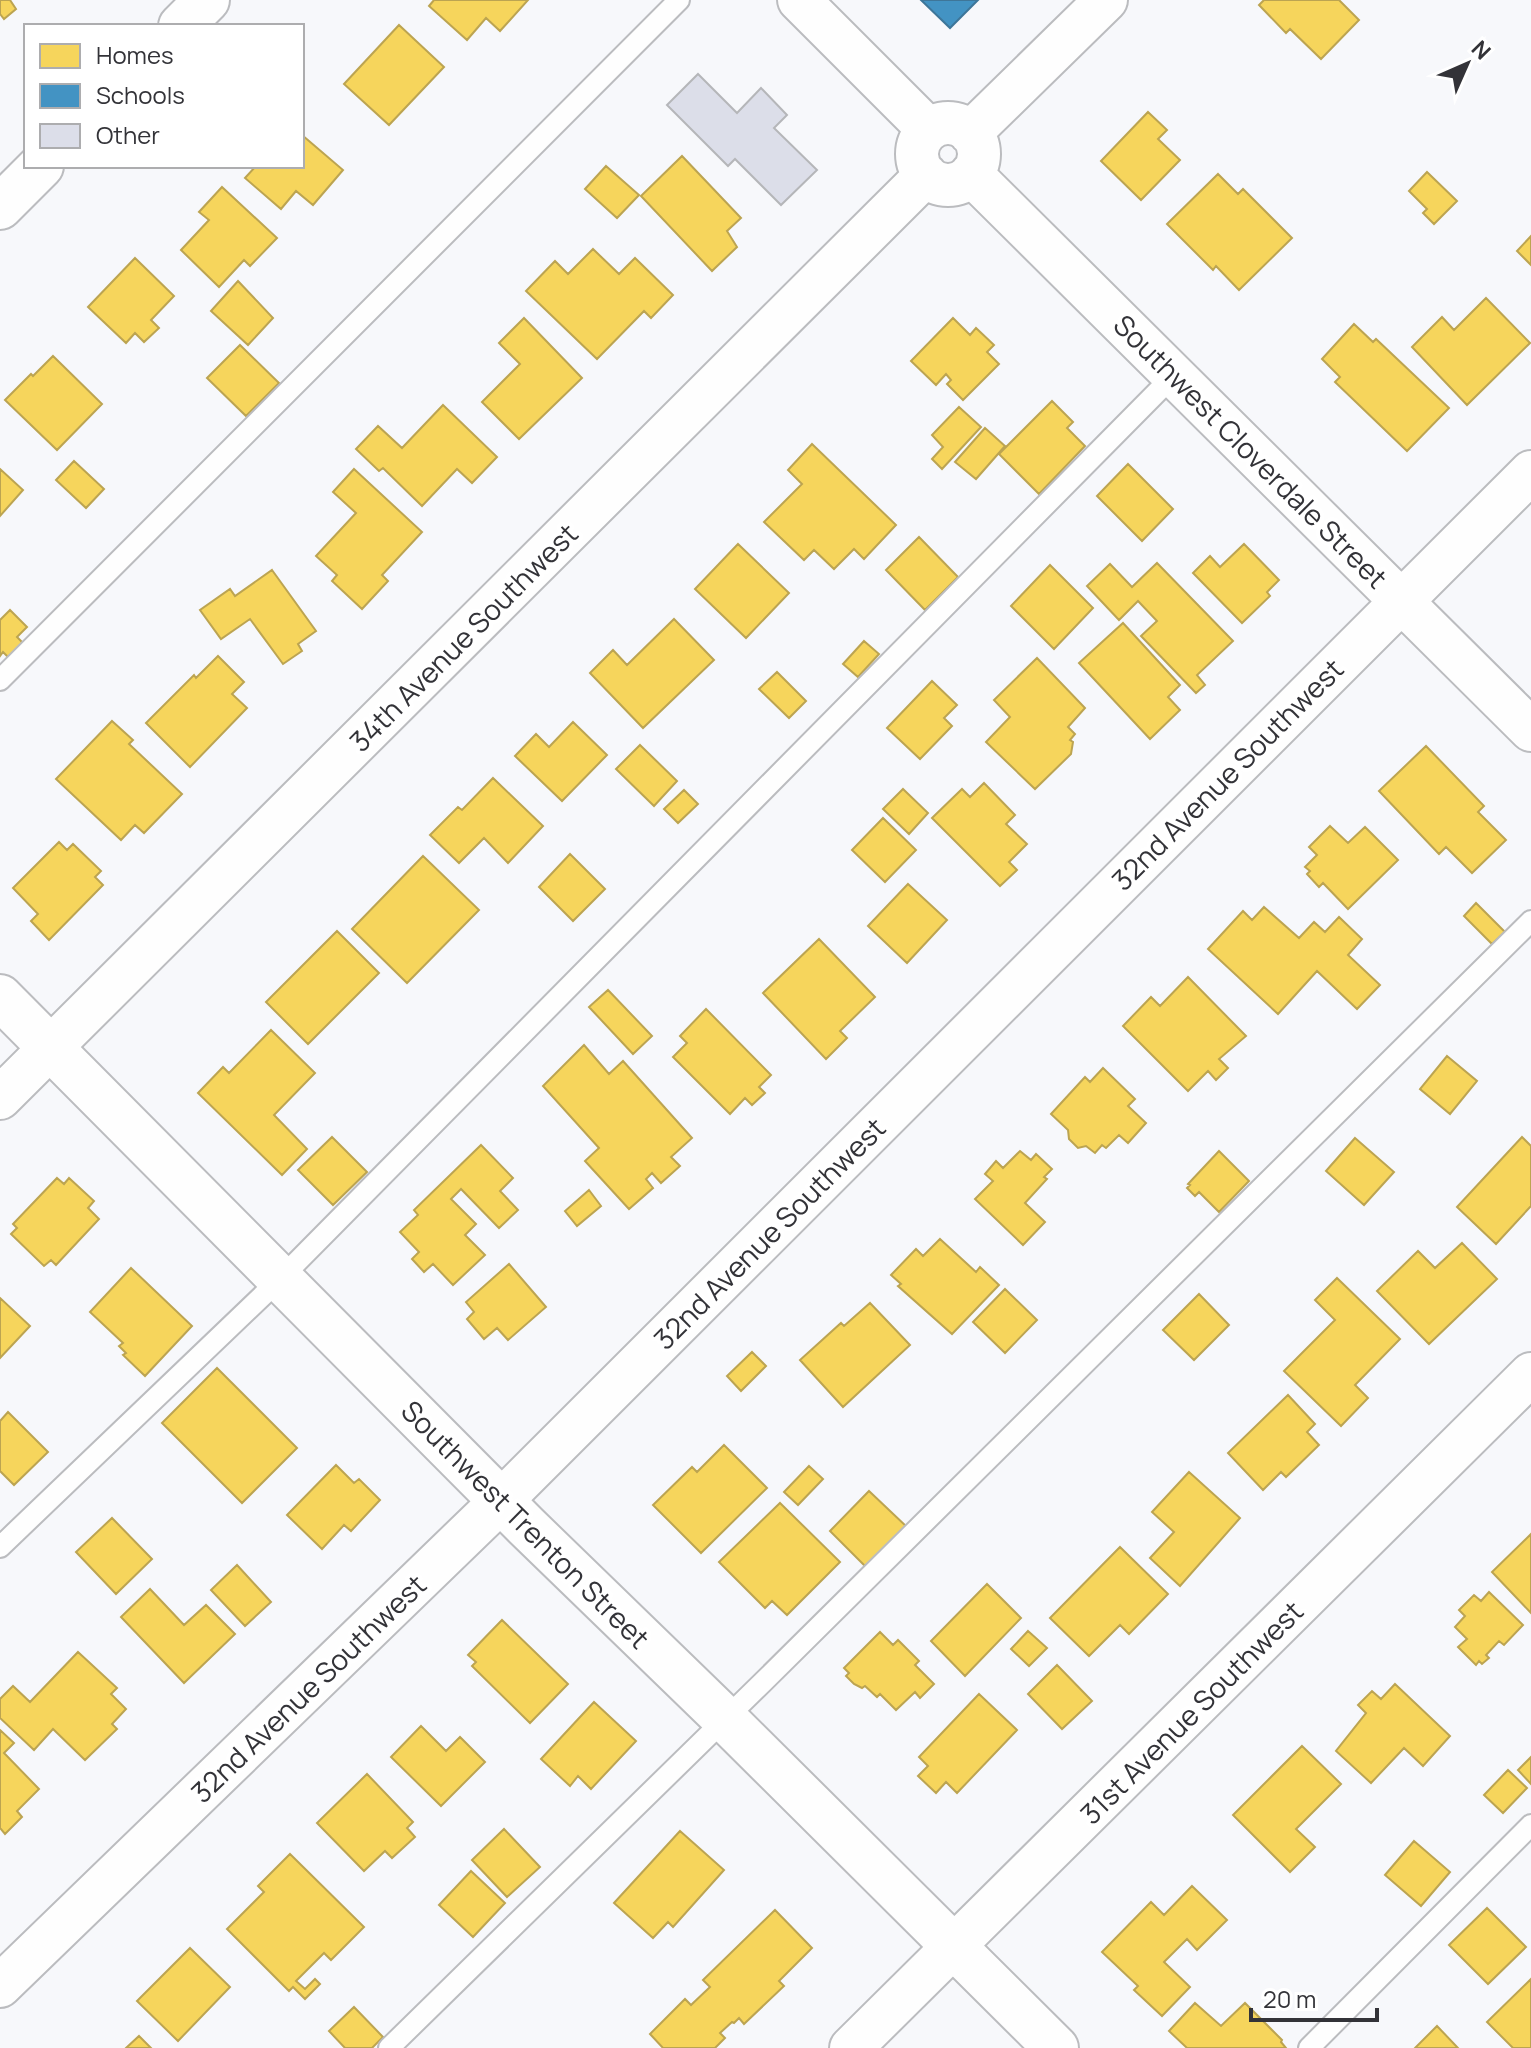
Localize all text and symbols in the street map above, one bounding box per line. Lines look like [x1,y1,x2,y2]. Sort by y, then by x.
legend [24,24,304,168]
north arrow [1427,24,1507,104]
text: N [1465,34,1497,66]
text: Homes [96,38,174,71]
text: Schools [96,78,185,111]
text: Other [96,118,160,151]
street label: Southwest Cloverdale Street [1106,306,1396,596]
street label: 34th Avenue Southwest [341,515,585,759]
street label: 32nd Avenue Southwest [1103,650,1351,898]
street label: 32nd Avenue Southwest [645,1109,893,1357]
street label: Southwest Trenton Street [394,1392,658,1656]
street label: 32nd Avenue Southwest [182,1566,434,1810]
street label: 31st Avenue Southwest [1071,1592,1311,1832]
scale bar [1251,1972,1377,2022]
text: 20 m [1263,1982,1316,2015]

